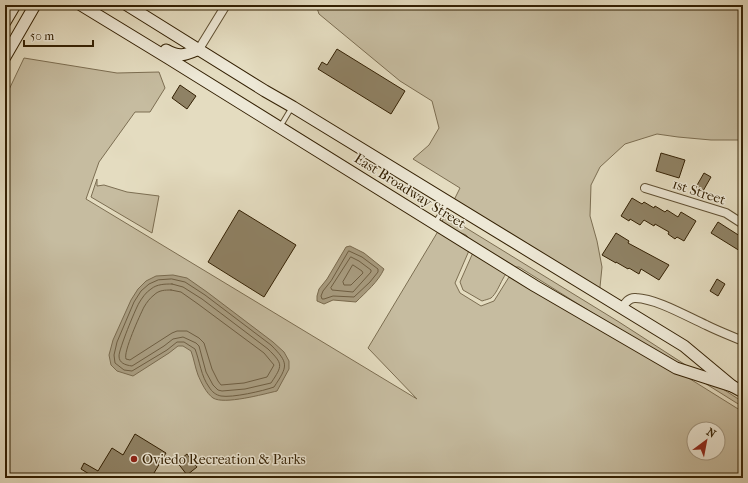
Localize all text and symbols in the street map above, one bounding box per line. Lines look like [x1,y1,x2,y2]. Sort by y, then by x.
scale bar [24,22,93,48]
text: 50 m [30,29,54,43]
street label: East Broadway Street [351,150,469,232]
street label: 1st Street [670,175,728,209]
north arrow [686,421,726,461]
text: N [704,425,719,441]
place label: Oviedo Recreation & Parks [142,451,306,468]
marker: Oviedo Recreation & Parks [129,454,139,464]

